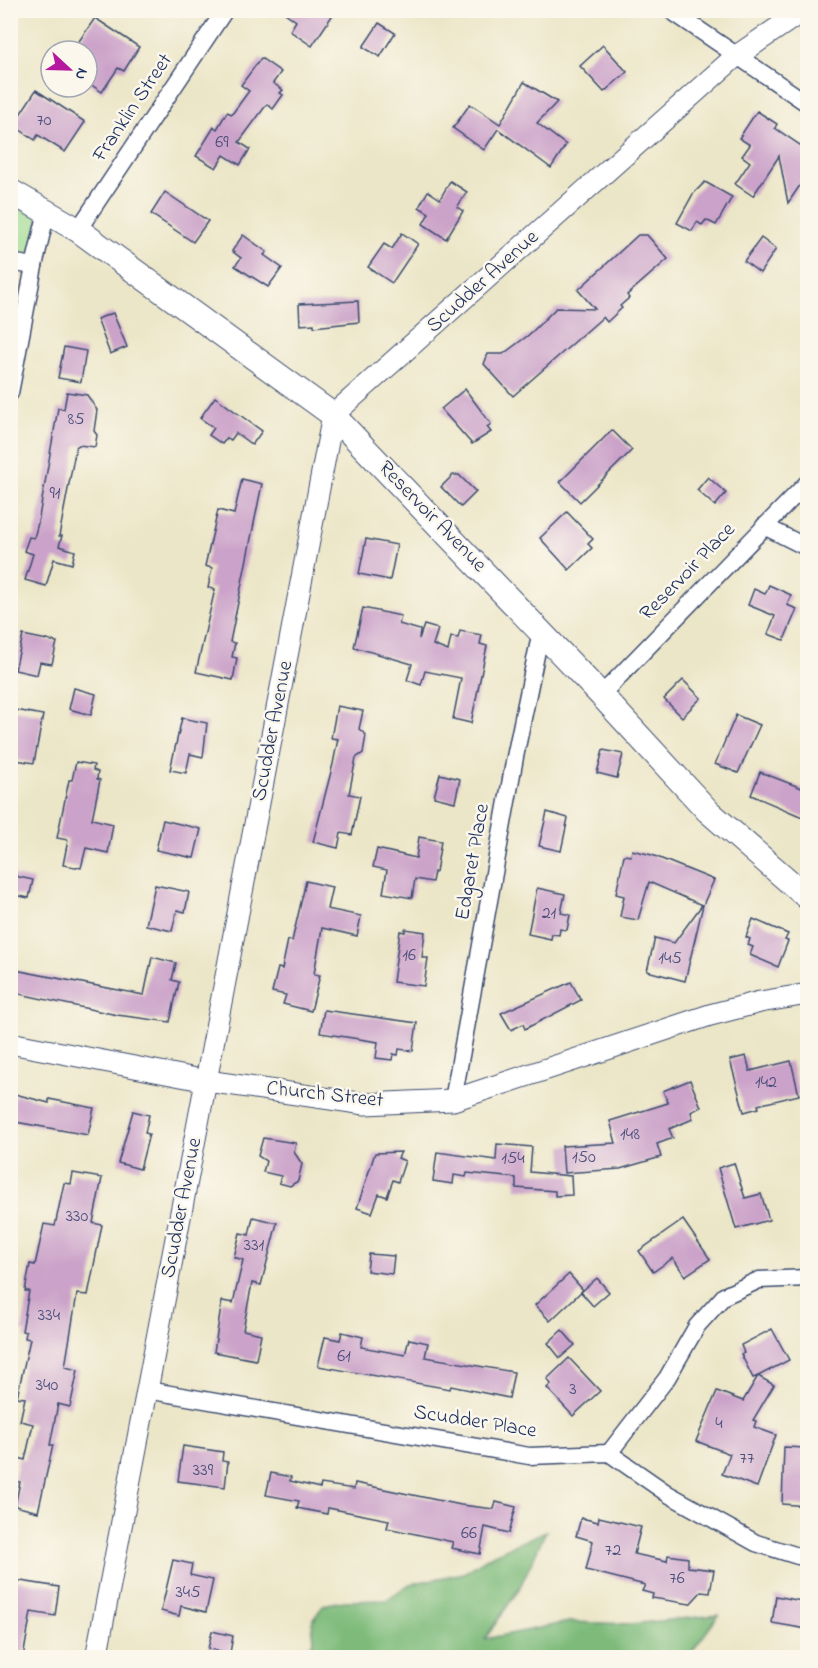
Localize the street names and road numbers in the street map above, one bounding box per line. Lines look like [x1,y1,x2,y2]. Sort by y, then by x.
street label: Franklin Street [85,48,180,169]
street label: Scudder Avenue [420,223,546,341]
street label: Reservoir Avenue [371,454,494,580]
street label: Reservoir Place [633,516,743,628]
street label: Scudder Avenue [245,658,301,804]
street label: Edgaret Place [448,801,500,923]
street label: Church Street [265,1074,385,1116]
street label: Scudder Avenue [154,1135,210,1281]
street label: Scudder Place [411,1397,539,1447]

